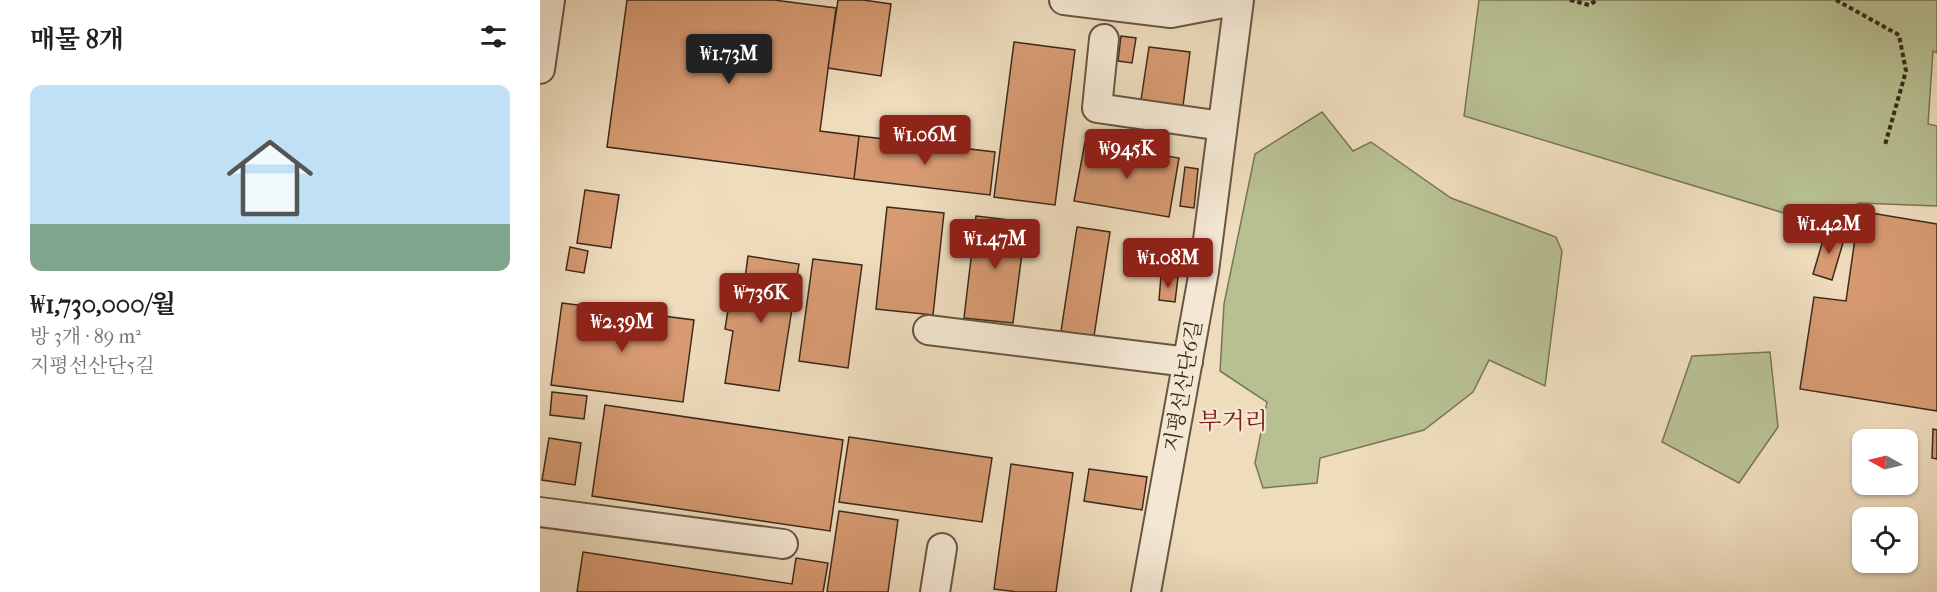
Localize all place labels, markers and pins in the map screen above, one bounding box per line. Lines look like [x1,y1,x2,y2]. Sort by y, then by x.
pin: ₩1.73M [680,34,778,85]
pin: ₩1.06M [876,115,974,166]
pin: ₩945K [1085,129,1169,180]
pin: ₩1.42M [1780,204,1878,255]
pin: ₩1.47M [946,219,1044,270]
pin: ₩1.08M [1119,238,1217,289]
pin: ₩736K [719,273,803,324]
pin: ₩2.39M [573,302,671,353]

